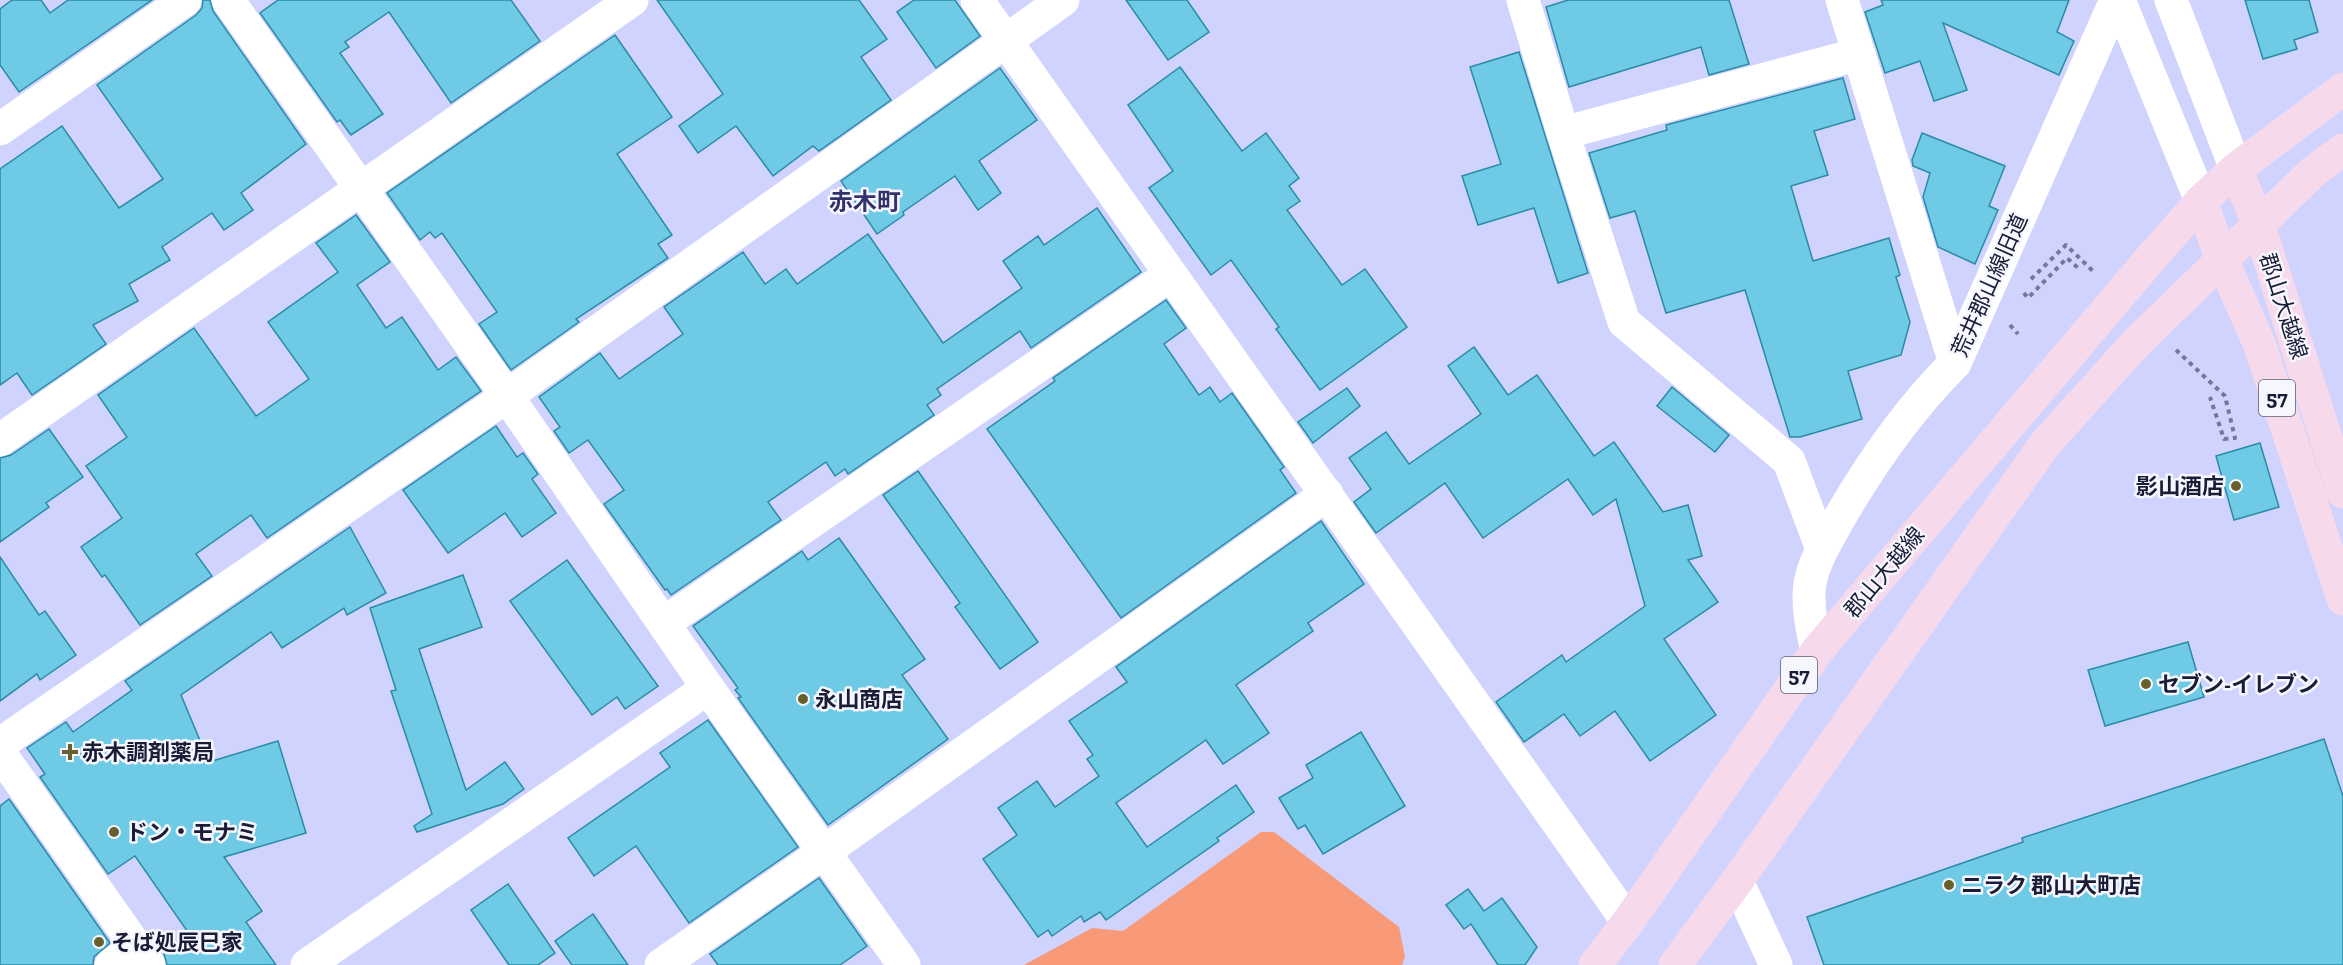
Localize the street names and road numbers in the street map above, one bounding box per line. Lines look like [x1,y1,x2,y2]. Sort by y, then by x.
street label: 荒井郡山線旧道 [1946,209,2033,361]
street label: 郡山大越線 [2254,250,2313,363]
road number: 57 [2259,380,2295,416]
street label: 郡山大越線 [1839,522,1930,623]
road number: 57 [1781,657,1817,693]

